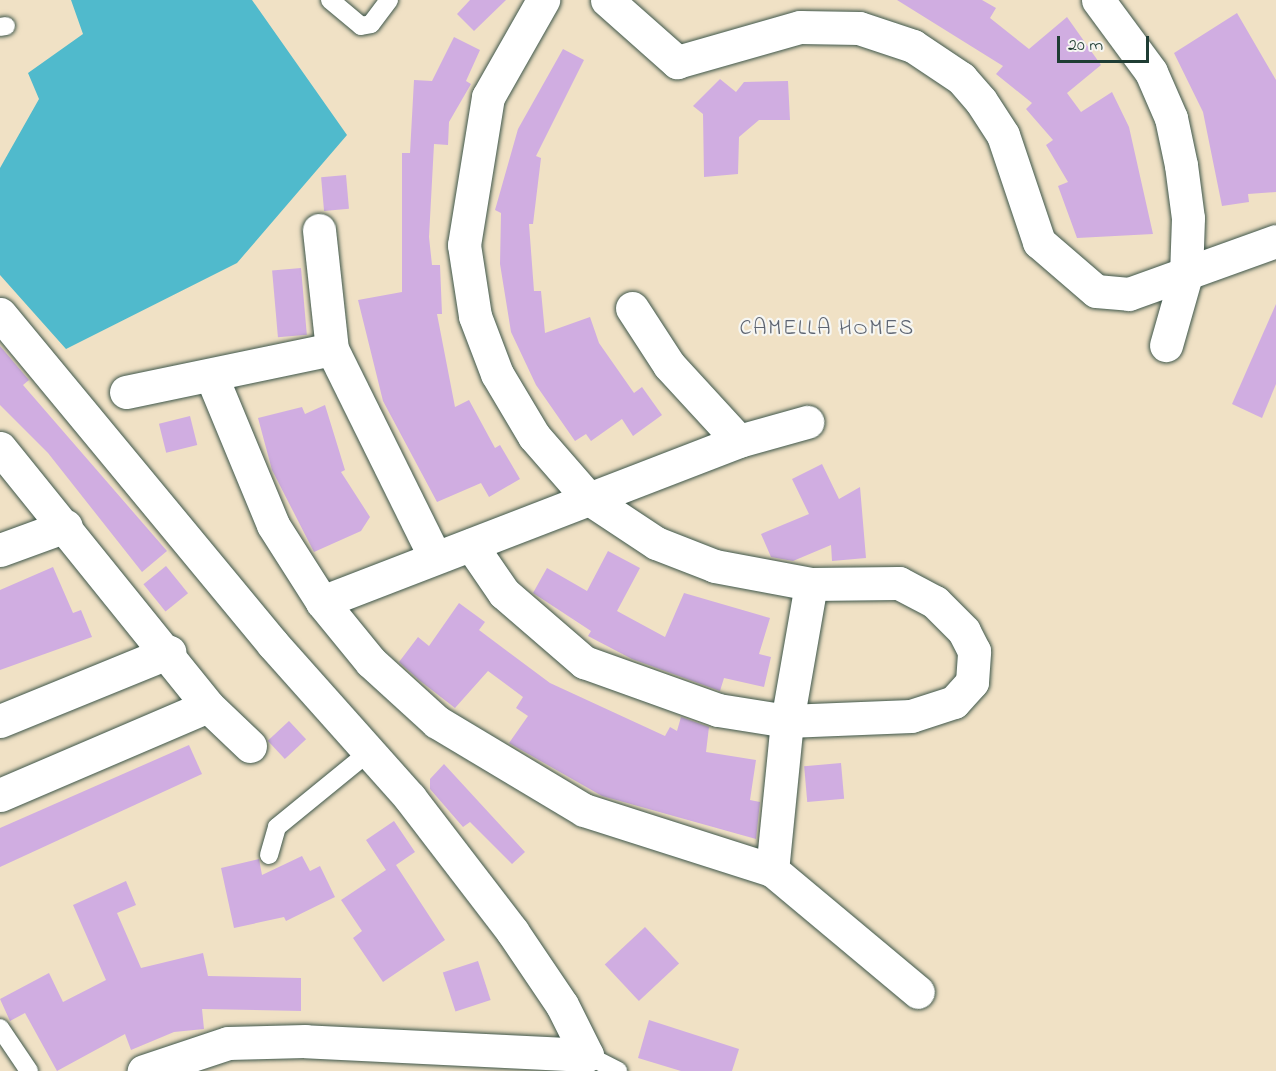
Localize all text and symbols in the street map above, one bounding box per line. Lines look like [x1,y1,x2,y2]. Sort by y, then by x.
scale bar [1060,24,1152,62]
text: 20 m [1068,33,1103,59]
district label: CAMELLA HOMES [739,317,915,343]

